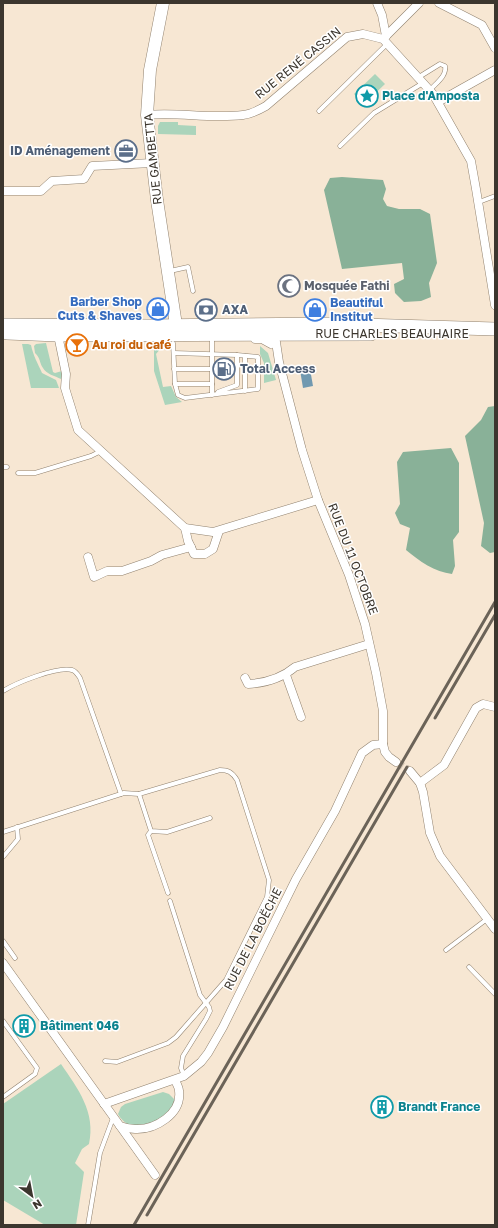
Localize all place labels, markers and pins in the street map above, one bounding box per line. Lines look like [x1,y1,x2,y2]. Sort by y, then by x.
place icon: Place d'Amposta [354,83,380,109]
place label: Place d'Amposta [382,88,480,103]
office icon: ID Aménagement [113,138,139,164]
place label: ID Aménagement [10,143,110,158]
mosque icon: Mosquée Fathi [276,273,302,299]
place label: Mosquée Fathi [304,278,390,293]
place label: Barber Shop Cuts & Shaves [57,294,143,323]
place label: Beautiful Institut [330,295,383,324]
shop icon: Barber Shop Cuts & Shaves [145,296,171,322]
bank icon: AXA [193,297,219,323]
shop icon: Beautiful Institut [302,297,328,323]
place label: AXA [222,302,249,317]
bar icon: Au roi du café [64,332,90,358]
place label: Au roi du café [92,337,171,352]
fuel station icon: Total Access [211,356,237,382]
place label: Total Access [240,361,316,376]
building icon: Bâtiment 046 [11,1013,37,1039]
place label: Bâtiment 046 [40,1018,119,1033]
building icon: Brandt France [369,1094,395,1120]
place label: Brandt France [398,1099,480,1114]

